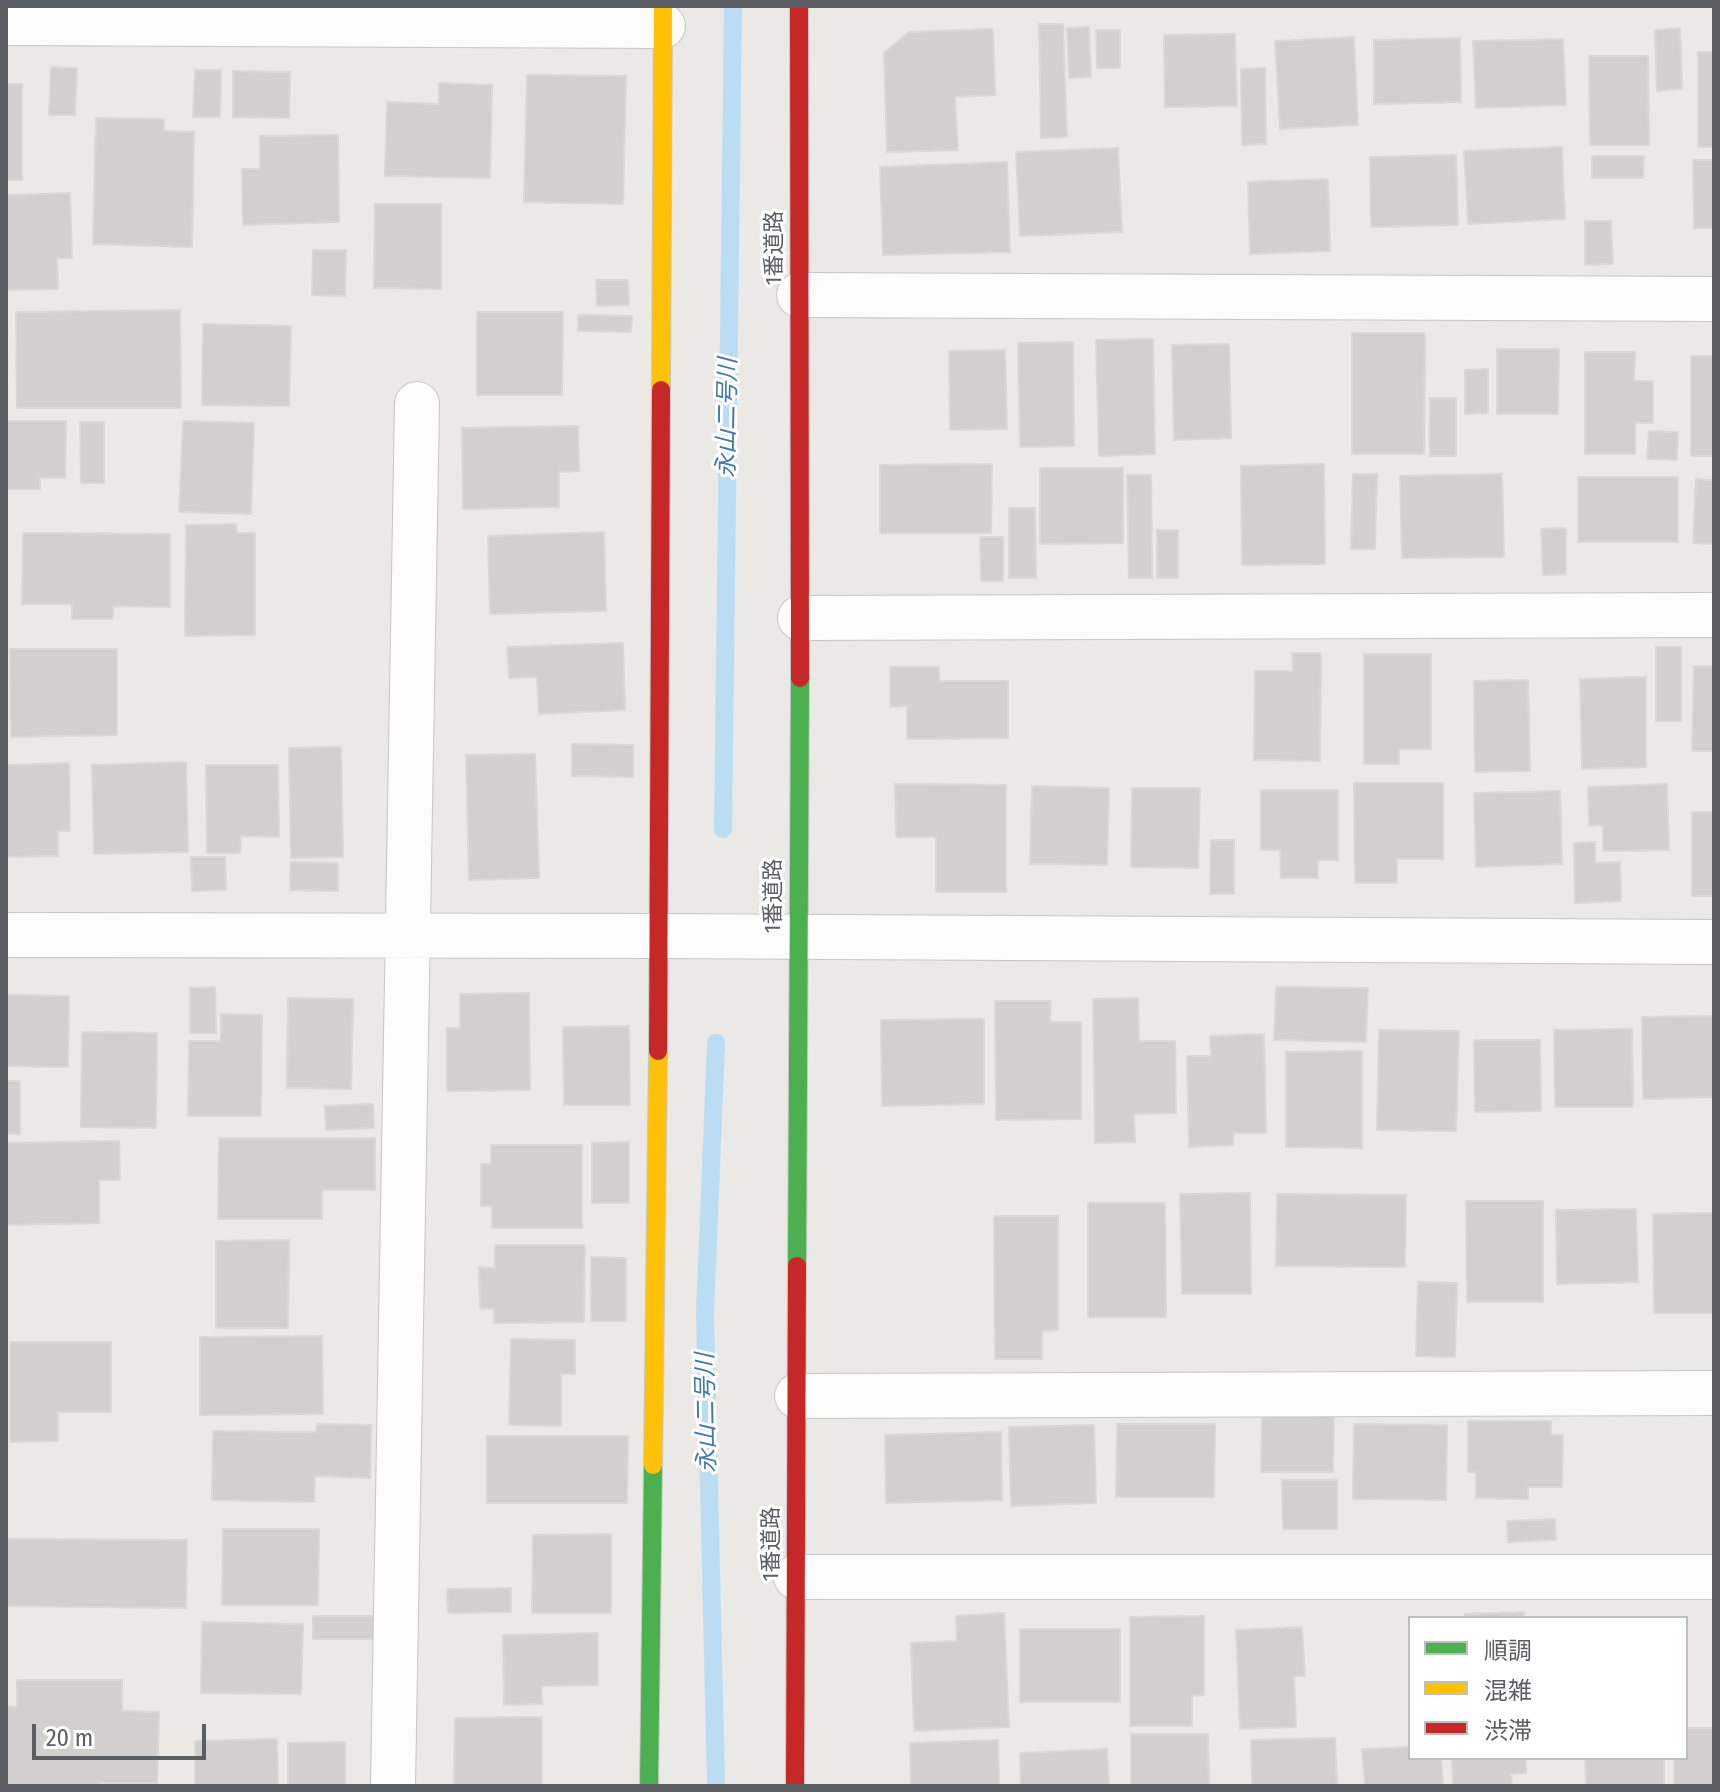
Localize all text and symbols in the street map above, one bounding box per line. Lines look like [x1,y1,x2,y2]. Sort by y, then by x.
street label: 1番道路 [762,211,788,285]
water label: 永山二号川 [713,358,743,478]
street label: 1番道路 [761,859,787,933]
water label: 永山二号川 [692,1353,722,1473]
street label: 1番道路 [759,1507,785,1581]
legend [1408,1616,1688,1760]
text: 順調 [1484,1637,1532,1665]
text: 混雑 [1484,1677,1532,1705]
scale bar [36,1708,210,1758]
text: 渋滞 [1484,1717,1532,1745]
text: 20 m [46,1724,93,1752]

